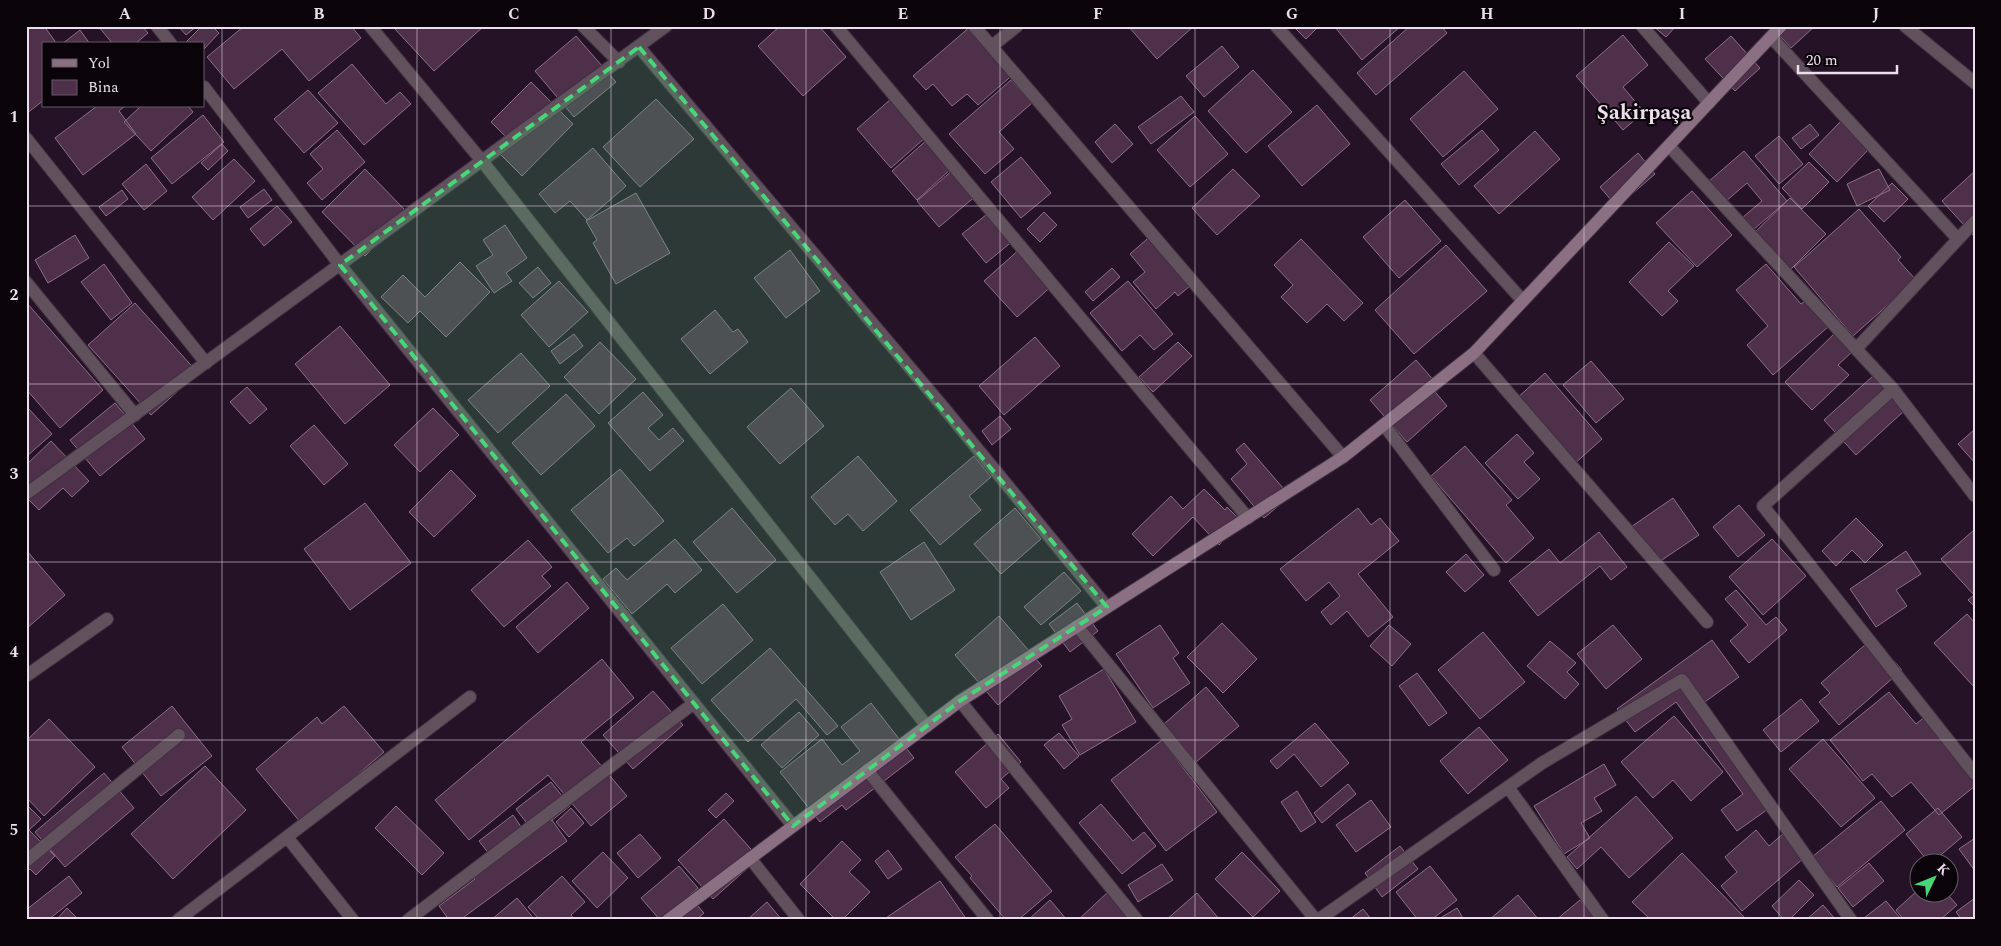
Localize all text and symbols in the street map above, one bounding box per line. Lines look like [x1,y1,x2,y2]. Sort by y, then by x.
text: A [119,2,132,26]
text: B [313,2,325,26]
text: C [508,2,520,26]
text: D [703,2,716,26]
text: E [898,2,908,26]
text: F [1093,2,1103,26]
text: G [1286,2,1298,26]
text: H [1480,2,1494,26]
text: I [1679,2,1685,26]
text: J [1873,2,1880,26]
legend [42,42,205,108]
scale bar [1798,42,1897,74]
text: 20 m [1806,49,1838,72]
text: Yol [88,52,110,75]
text: Bina [88,76,119,99]
district label: Şakirpaşa [1597,97,1691,129]
text: 1 [10,105,18,129]
text: 2 [10,283,19,307]
text: 3 [10,462,19,486]
text: 4 [10,640,19,664]
text: 5 [10,818,18,842]
north arrow [1908,854,1958,904]
text: K [1932,858,1955,881]

